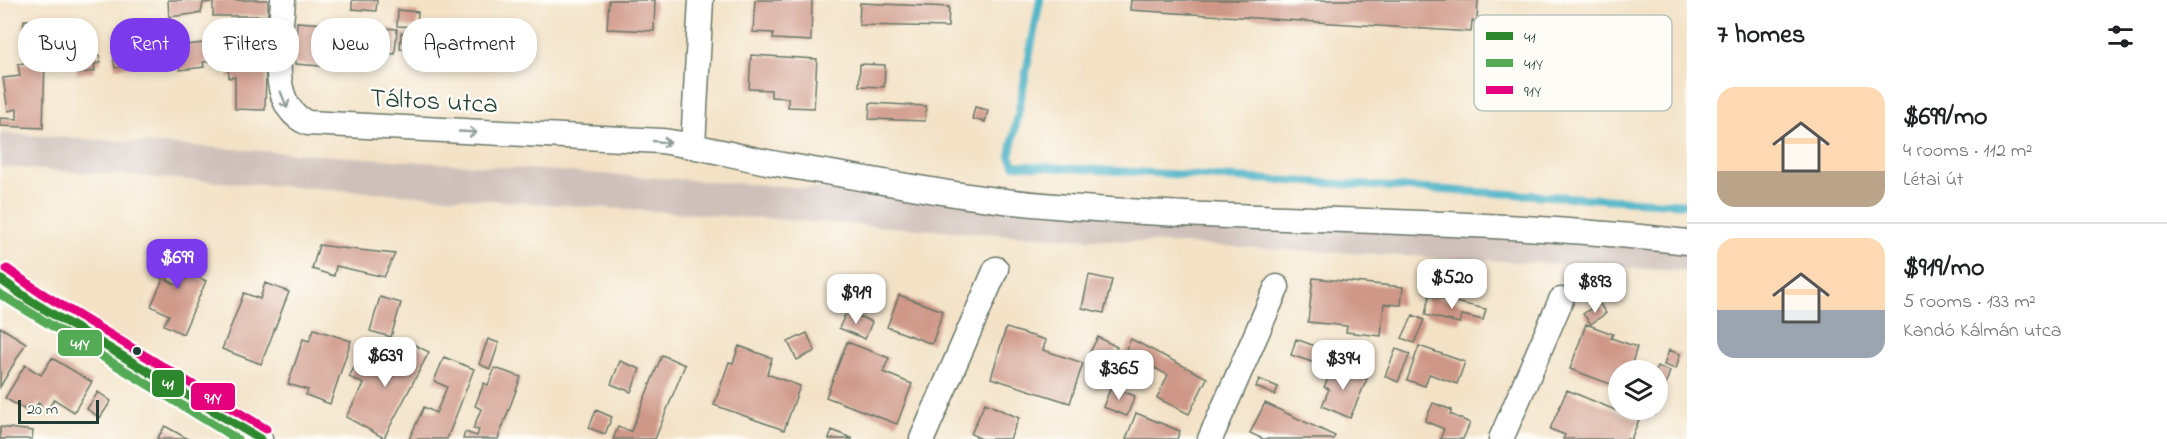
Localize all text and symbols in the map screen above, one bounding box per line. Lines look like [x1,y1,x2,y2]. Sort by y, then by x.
legend [1474,15,1672,111]
text: 7 homes [1717,17,1805,55]
chip: Buy [18,18,98,72]
chip: Rent [110,18,190,72]
chip: Filters [202,18,299,72]
chip: New [311,18,390,72]
chip: Apartment [402,18,537,72]
icon: filters [2104,20,2137,53]
text: 41 [1524,26,1536,50]
text: 41Y [1524,53,1544,77]
street label: Táltos utca [369,80,499,125]
text: 91Y [1524,80,1542,104]
one-way arrow [279,90,290,108]
text: $699/mo [1903,99,1988,137]
icon: home [1765,111,1837,183]
one-way arrow [457,126,477,137]
one-way arrow [652,137,672,148]
text: 4 rooms · 112 m² [1903,137,2032,166]
text: Létai út [1903,166,1964,195]
pin: $699 [141,239,213,290]
text: $699 [161,244,193,273]
text: $919/mo [1903,250,1984,288]
pin: $520 [1416,259,1488,310]
icon: home [1765,262,1837,334]
pin: $893 [1559,263,1631,314]
text: $520 [1431,264,1473,293]
text: $893 [1578,268,1612,297]
pin: $919 [820,274,892,325]
text: $919 [841,279,871,308]
text: 5 rooms · 133 m² [1903,288,2036,317]
text: Kandó Kálmán utca [1903,317,2061,346]
line badge: 41Y [57,329,103,357]
text: 41Y [69,333,90,357]
pin: $639 [349,337,421,388]
pin: $394 [1307,340,1379,391]
text: $639 [367,342,403,371]
unlabelled marker [131,345,143,357]
text: $394 [1326,345,1360,374]
pin: $365 [1083,350,1155,401]
text: $365 [1099,355,1139,384]
map controls [1608,360,1668,420]
button: layers [1608,360,1668,420]
line badge: 41 [151,369,185,398]
text: 41 [161,373,175,397]
line badge: 91Y [190,382,236,411]
text: 91Y [203,387,222,411]
scale bar [18,397,99,424]
text: 20 m [27,398,58,422]

